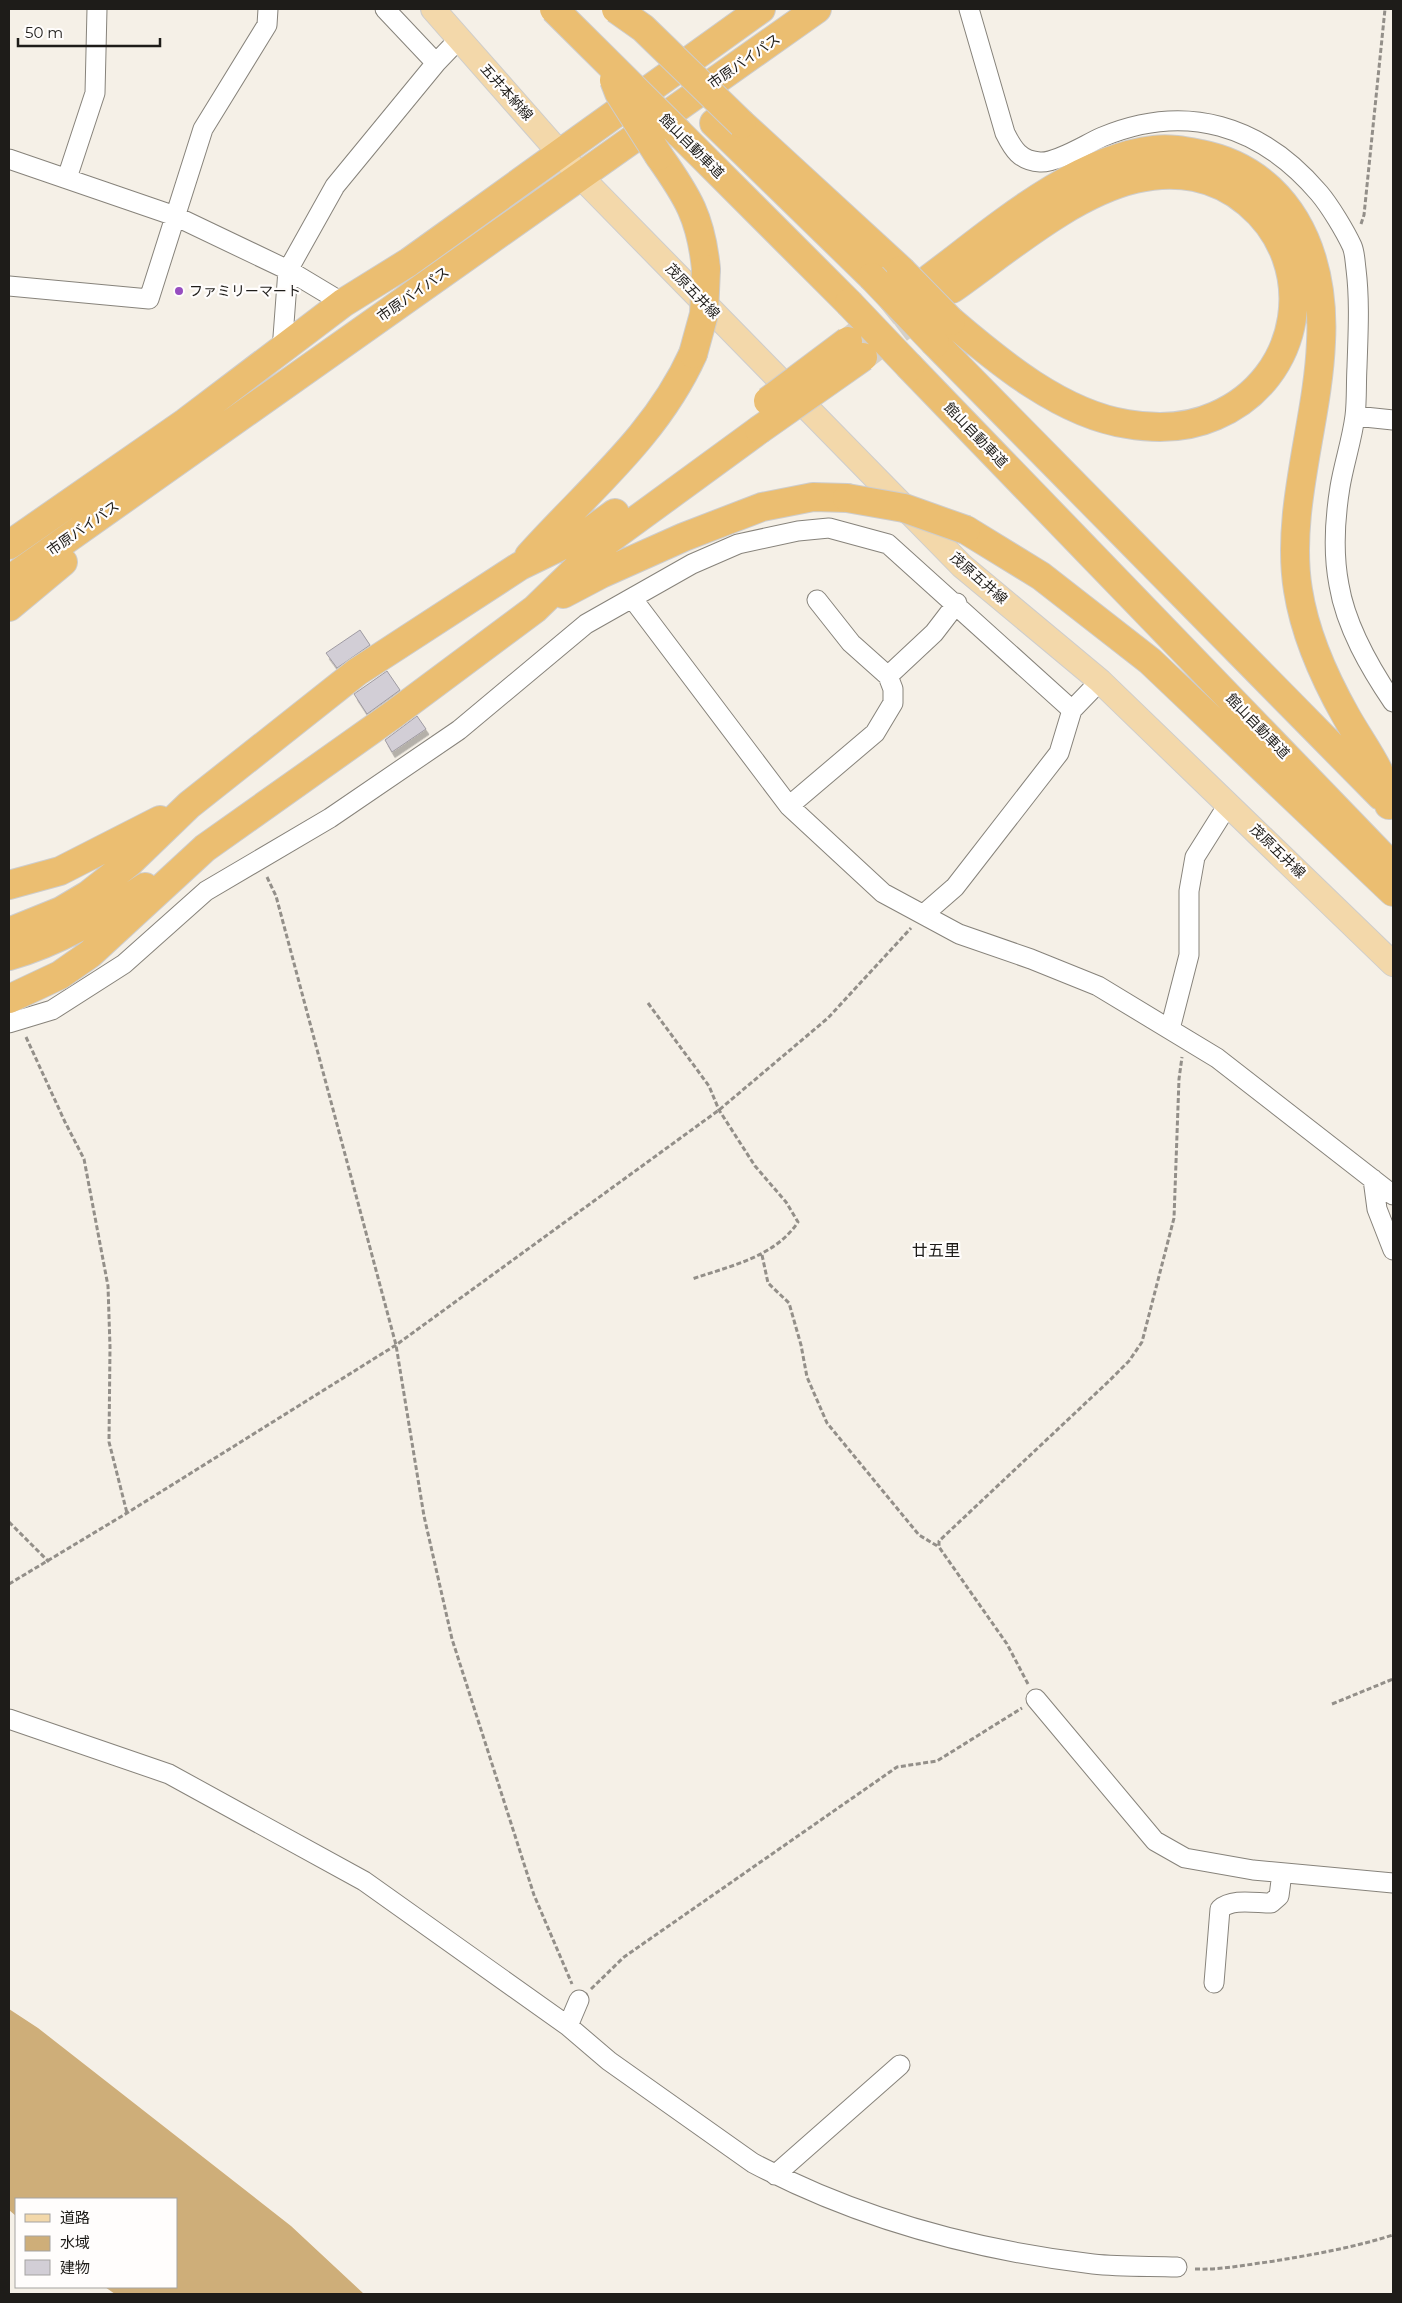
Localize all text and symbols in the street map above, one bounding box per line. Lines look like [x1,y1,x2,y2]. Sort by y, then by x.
scale bar [18,15,160,47]
text: 50 m [25,23,63,42]
street label: 市原バイパス [705,30,783,92]
street label: 五井本納線 [477,60,537,124]
street label: 館山自動車道 [656,110,728,182]
street label: 茂原五井線 [662,260,724,322]
street label: 市原バイパス [374,263,452,325]
place label: ファミリーマート [189,282,301,300]
marker: ファミリーマート [173,285,185,297]
street label: 館山自動車道 [940,399,1012,471]
street label: 市原バイパス [44,497,122,559]
street label: 茂原五井線 [947,548,1011,608]
street label: 館山自動車道 [1222,690,1294,762]
street label: 茂原五井線 [1247,820,1309,882]
district label: 廿五里 [912,1241,960,1260]
legend [15,2198,178,2288]
text: 道路 [60,2208,90,2227]
text: 水域 [60,2233,90,2252]
text: 建物 [60,2258,90,2277]

